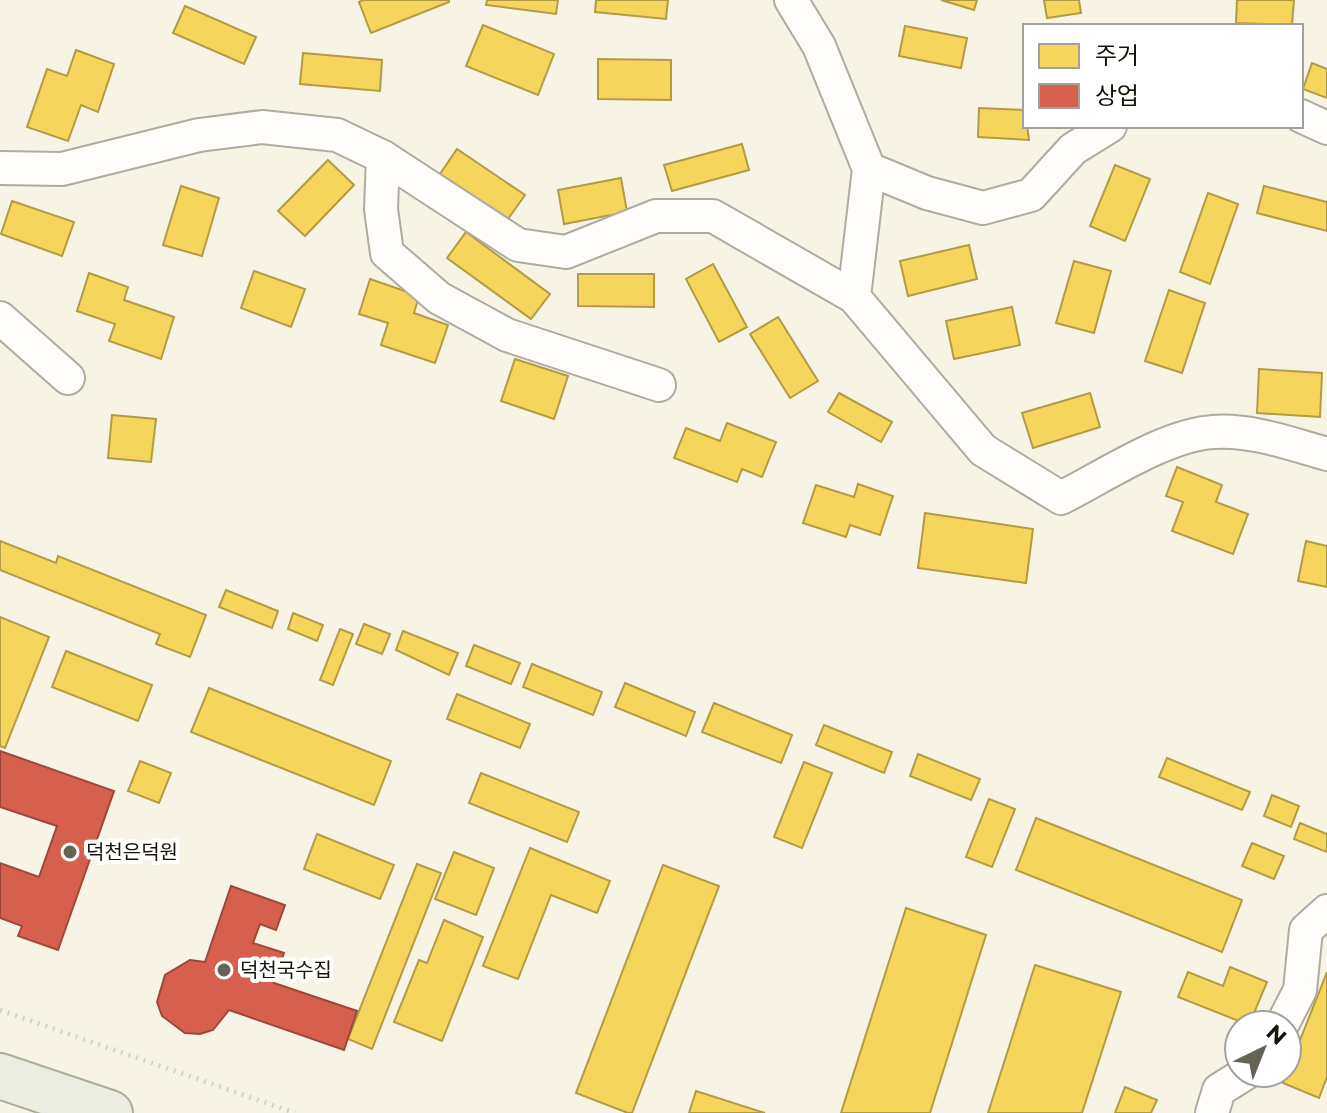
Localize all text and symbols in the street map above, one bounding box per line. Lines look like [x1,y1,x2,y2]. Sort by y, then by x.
legend [1023,24,1303,128]
text: 주거 [1095,41,1139,70]
text: 상업 [1095,81,1139,110]
place label: 덕천은덕원 [86,840,178,864]
marker: 덕천은덕원 [61,843,79,861]
place label: 덕천국수집 [240,958,332,982]
marker: 덕천국수집 [215,961,233,979]
north arrow [1223,1009,1303,1089]
text: N [1261,1019,1292,1051]

